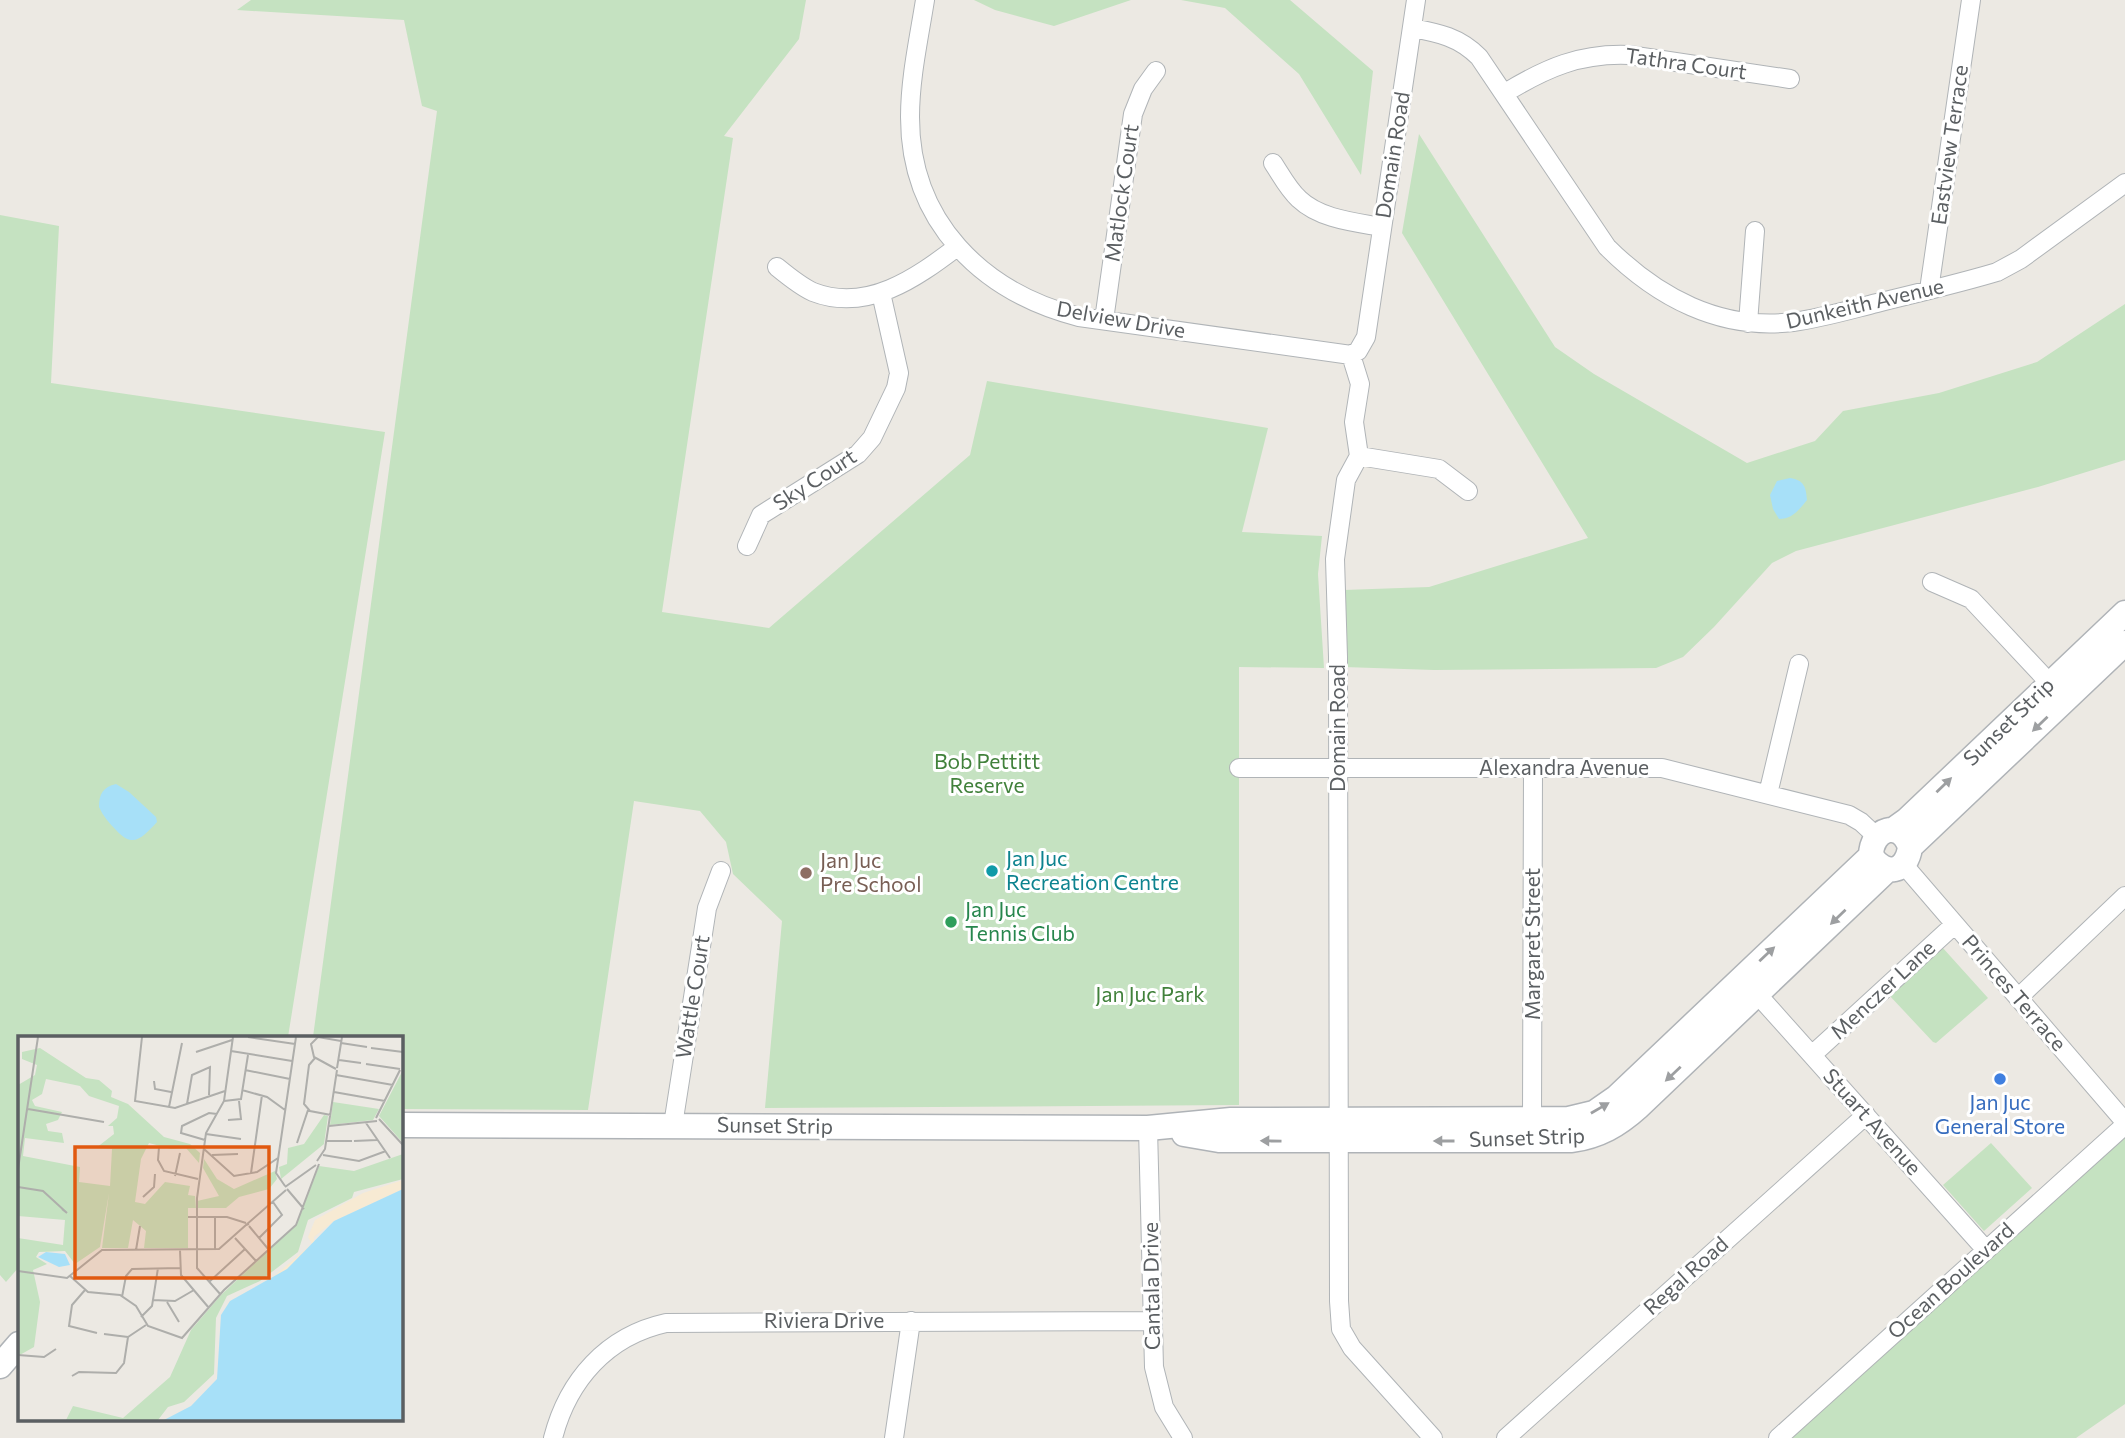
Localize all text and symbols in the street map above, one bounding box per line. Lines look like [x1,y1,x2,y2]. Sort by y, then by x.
street label: Tathra Court [1624,42,1748,83]
street label: Eastview Terrace [1925,63,1972,226]
street label: Domain Road [1369,90,1414,220]
street label: Matlock Court [1098,122,1143,263]
street label: Dunkeith Avenue [1783,272,1946,333]
street label: Delview Drive [1055,295,1188,342]
street label: Sky Court [768,443,861,515]
street label: Domain Road [1324,664,1349,792]
street label: Sunset Strip [1958,672,2058,770]
one-way arrow [2032,715,2049,731]
park label: Bob Pettitt Reserve [934,748,1040,797]
street label: Alexandra Avenue [1479,754,1649,779]
one-way arrow [1935,778,1952,794]
place label: Jan Juc Recreation Centre [1006,845,1179,894]
place label: Jan Juc Pre School [820,847,921,896]
marker: Jan Juc Recreation Centre [984,863,1000,879]
marker: Jan Juc Pre School [798,865,814,881]
street label: Margaret Street [1519,868,1544,1020]
place label: Jan Juc Tennis Club [965,896,1075,945]
one-way arrow [1830,909,1847,925]
marker: Jan Juc Tennis Club [943,914,959,930]
street label: Princes Terrace [1958,929,2072,1055]
street label: Wattle Court [669,933,714,1060]
street label: Menczer Lane [1825,934,1939,1044]
one-way arrow [1758,947,1775,963]
park label: Jan Juc Park [1095,981,1205,1006]
inset map [18,1036,402,1420]
street label: Stuart Avenue [1819,1063,1927,1179]
one-way arrow [1664,1066,1682,1082]
marker: Jan Juc General Store [1992,1071,2008,1087]
place label: Jan Juc General Store [1935,1089,2065,1138]
one-way arrow [1591,1102,1610,1114]
street label: Sunset Strip [717,1111,833,1138]
street label: Sunset Strip [1468,1122,1585,1151]
one-way arrow [1260,1135,1282,1146]
one-way arrow [1433,1135,1455,1147]
street label: Ocean Boulevard [1882,1217,2018,1343]
street label: Cantala Drive [1137,1222,1164,1350]
street label: Regal Road [1638,1230,1732,1319]
street label: Riviera Drive [764,1307,884,1332]

